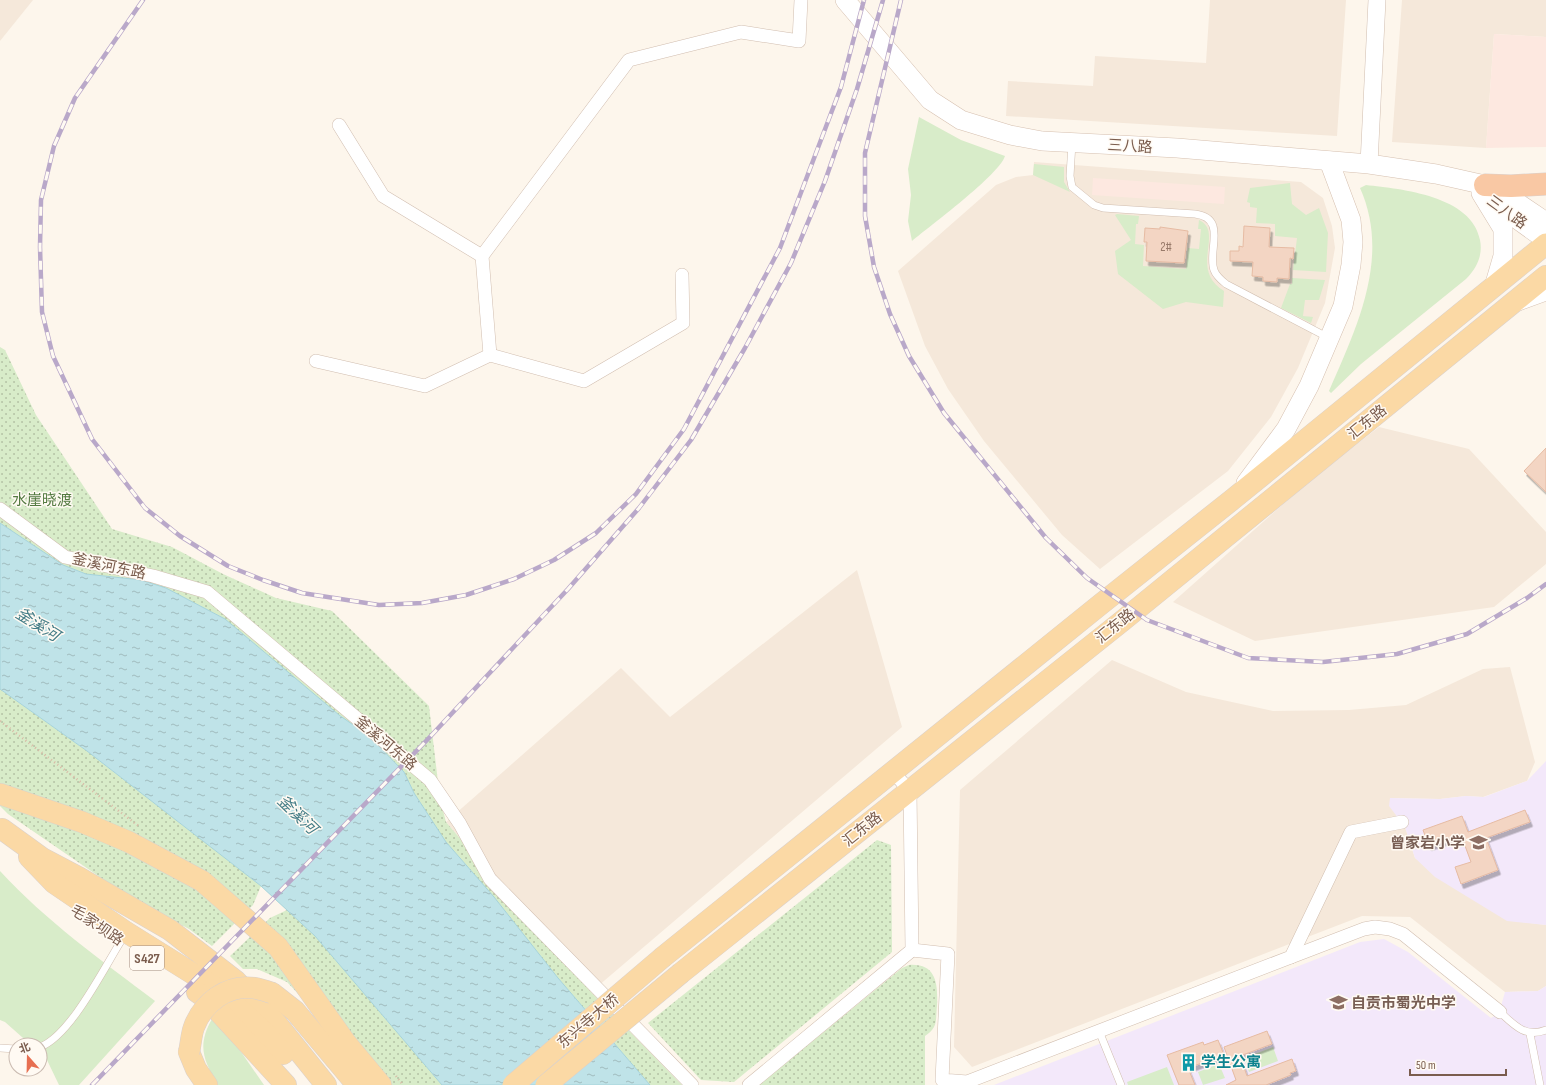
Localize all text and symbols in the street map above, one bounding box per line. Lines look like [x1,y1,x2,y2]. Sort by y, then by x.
street label: 三八路 [1107,136,1153,157]
street label: 三八路 [1483,191,1530,233]
house number: 2# [1160,239,1172,255]
street label: 汇东路 [1344,401,1391,444]
park label: 水崖晓渡 [12,491,72,510]
street label: 釜溪河东路 [70,549,148,584]
water label: 釜溪河 [12,604,65,648]
street label: 汇东路 [1092,605,1139,648]
street label: 釜溪河东路 [351,712,421,775]
water label: 釜溪河 [273,792,323,841]
street label: 汇东路 [839,808,886,851]
school or university icon: 曾家岩小学 [1468,833,1488,853]
place label: 曾家岩小学 [1390,834,1465,853]
street label: 毛家坝路 [67,901,127,950]
road number: S427 [130,946,164,970]
street label: 东兴寺大桥 [553,990,623,1053]
school or university icon: 自贡市蜀光中学 [1328,993,1348,1013]
place label: 自贡市蜀光中学 [1351,994,1456,1013]
north arrow [8,1037,48,1077]
text: 北 [17,1040,32,1056]
scale bar [1410,1051,1506,1077]
building icon: 学生公寓 [1178,1052,1198,1072]
place label: 学生公寓 [1201,1053,1261,1072]
text: 50 m [1416,1058,1436,1073]

